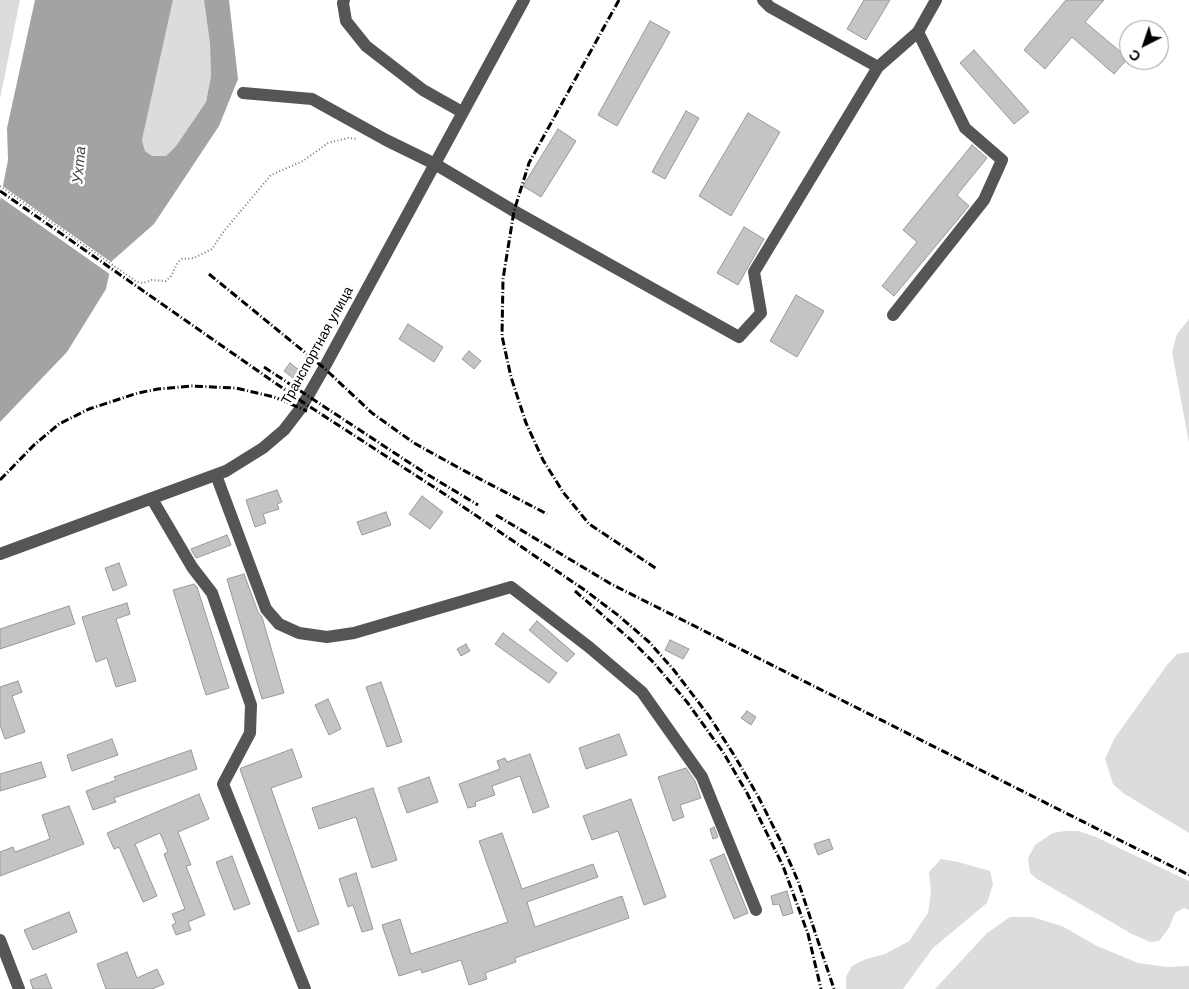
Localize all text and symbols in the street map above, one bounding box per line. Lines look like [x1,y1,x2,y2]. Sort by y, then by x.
north arrow [1119,20,1169,70]
text: С [1125,45,1145,66]
water label: Ухта [69,145,91,185]
street label: Транспортная улица [279,284,357,408]

